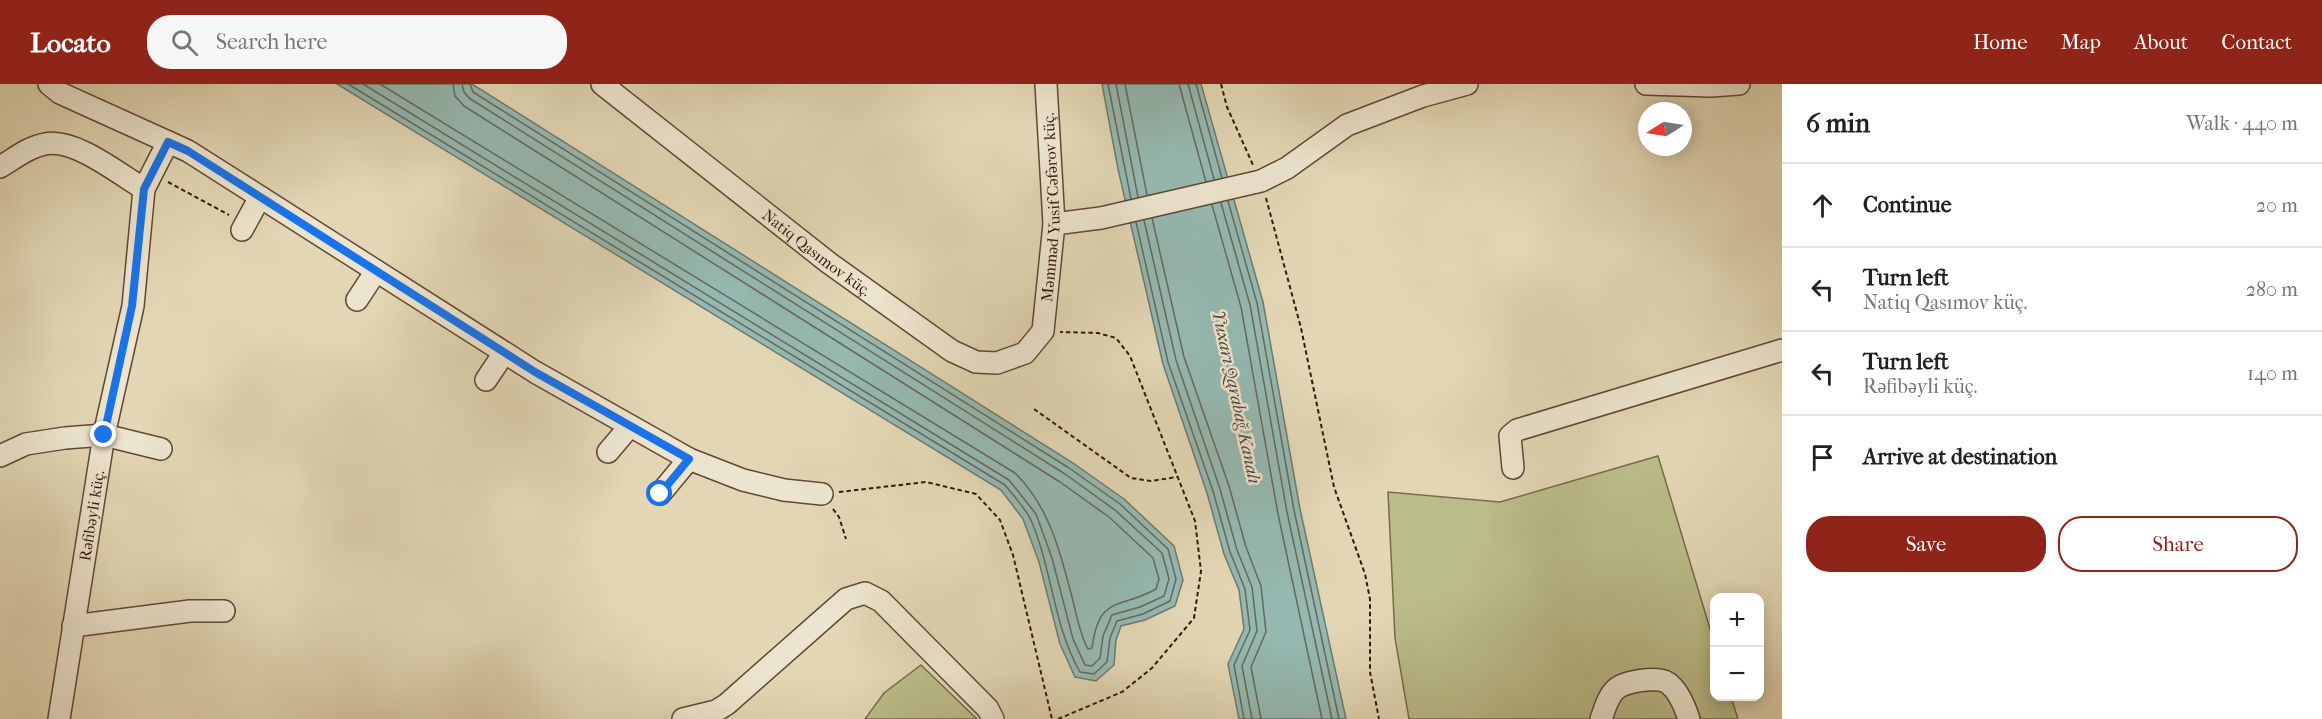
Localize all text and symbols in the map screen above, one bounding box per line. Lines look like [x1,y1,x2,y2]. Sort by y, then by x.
search box [147,15,567,69]
text: Locato [30,26,111,59]
icon: search [168,26,201,59]
text: Search here [216,29,327,55]
text: Home [1973,30,2028,54]
text: Map [2061,30,2101,54]
text: About [2134,30,2188,54]
text: Contact [2221,30,2292,54]
north arrow [1638,102,1692,156]
text: 6 min [1806,108,1870,139]
street label: Məmməd Yusif Cəfərov küç. [1037,112,1064,303]
text: Walk · 440 m [2186,112,2298,135]
icon: ahead [1806,189,1839,222]
text: Continue [1863,192,1952,218]
text: 20 m [2256,194,2298,217]
street label: Natiq Qasımov küç. [759,205,875,300]
text: Turn left [1863,265,1949,291]
icon: left [1806,273,1839,306]
text: 280 m [2246,278,2298,301]
text: Natiq Qasımov küç. [1863,291,2027,314]
water label: Yuxarı Qarabağ Kanalı [1207,309,1265,485]
text: Turn left [1863,349,1949,375]
icon: left [1806,357,1839,390]
text: 140 m [2247,362,2298,385]
text: Rəfibəyli küç. [1863,375,1977,398]
route end [90,421,116,447]
icon: arrive [1806,441,1839,474]
text: Arrive at destination [1863,444,2057,470]
street label: Rəfibəyli küç. [75,469,108,562]
route start [646,480,672,506]
button: Save [1806,516,2046,572]
button: Share [2058,516,2298,572]
map controls [1710,593,1764,701]
button: + [1710,593,1764,647]
button: − [1710,647,1764,701]

